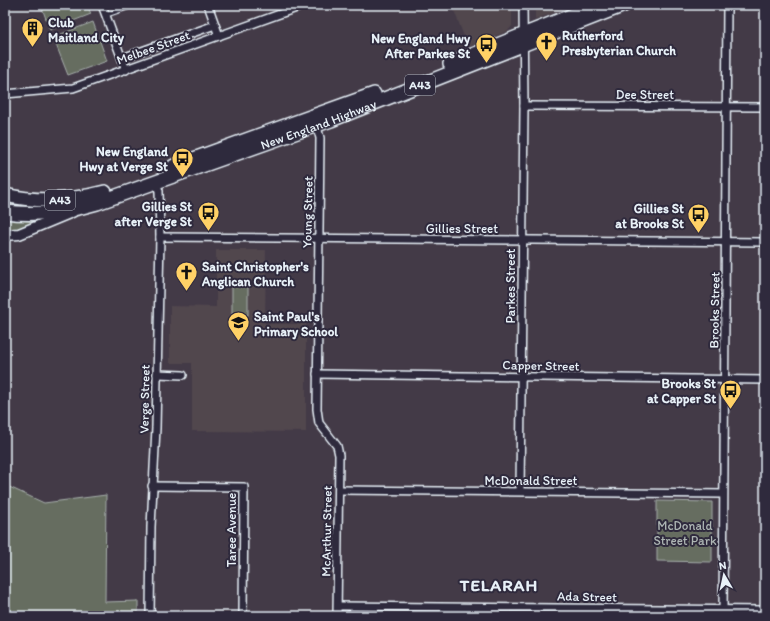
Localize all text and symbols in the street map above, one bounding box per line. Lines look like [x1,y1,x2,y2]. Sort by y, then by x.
place label: Club Maitland City [48,15,125,46]
building icon: Club Maitland City [19,16,45,49]
street label: Melbee Street [115,27,192,68]
place label: Rutherford Presbyterian Church [562,28,676,59]
church icon: Rutherford Presbyterian Church [533,29,559,62]
place label: New England Hwy After Parkes St [371,31,471,61]
bus stop icon: New England Hwy After Parkes St [473,32,499,65]
road number: A43 [405,75,435,95]
street label: Dee Street [616,87,674,102]
street label: New England Highway [258,96,378,152]
place label: New England Hwy at Verge St [80,144,169,175]
bus stop icon: New England Hwy at Verge St [170,145,196,178]
street label: Young Street [299,176,316,248]
road number: A43 [45,190,75,210]
place label: Gillies St after Verge St [115,199,192,230]
bus stop icon: Gillies St after Verge St [195,200,221,233]
place label: Gillies St at Brooks St [615,201,684,231]
bus stop icon: Gillies St at Brooks St [686,202,712,235]
street label: Gillies Street [426,221,498,236]
street label: Parkes Street [503,248,518,323]
place label: Saint Christopher's Anglican Church [201,259,309,290]
church icon: Saint Christopher's Anglican Church [174,260,200,293]
street label: Brooks Street [706,271,723,348]
place label: Saint Paul's Primary School [254,309,338,340]
school or university icon: Saint Paul's Primary School [225,310,251,343]
street label: Capper Street [502,357,580,374]
street label: Verge Street [136,364,153,434]
place label: Brooks St at Capper St [647,376,716,407]
bus stop icon: Brooks St at Capper St [718,377,744,410]
street label: McDonald Street [485,473,578,488]
street label: McArthur Street [318,485,335,577]
street label: Taree Avenue [224,493,239,567]
park label: McDonald Street Park [653,518,717,548]
north arrow [704,555,744,595]
text: N [718,559,727,573]
district label: TELARAH [459,575,538,595]
street label: Ada Street [557,588,617,605]

